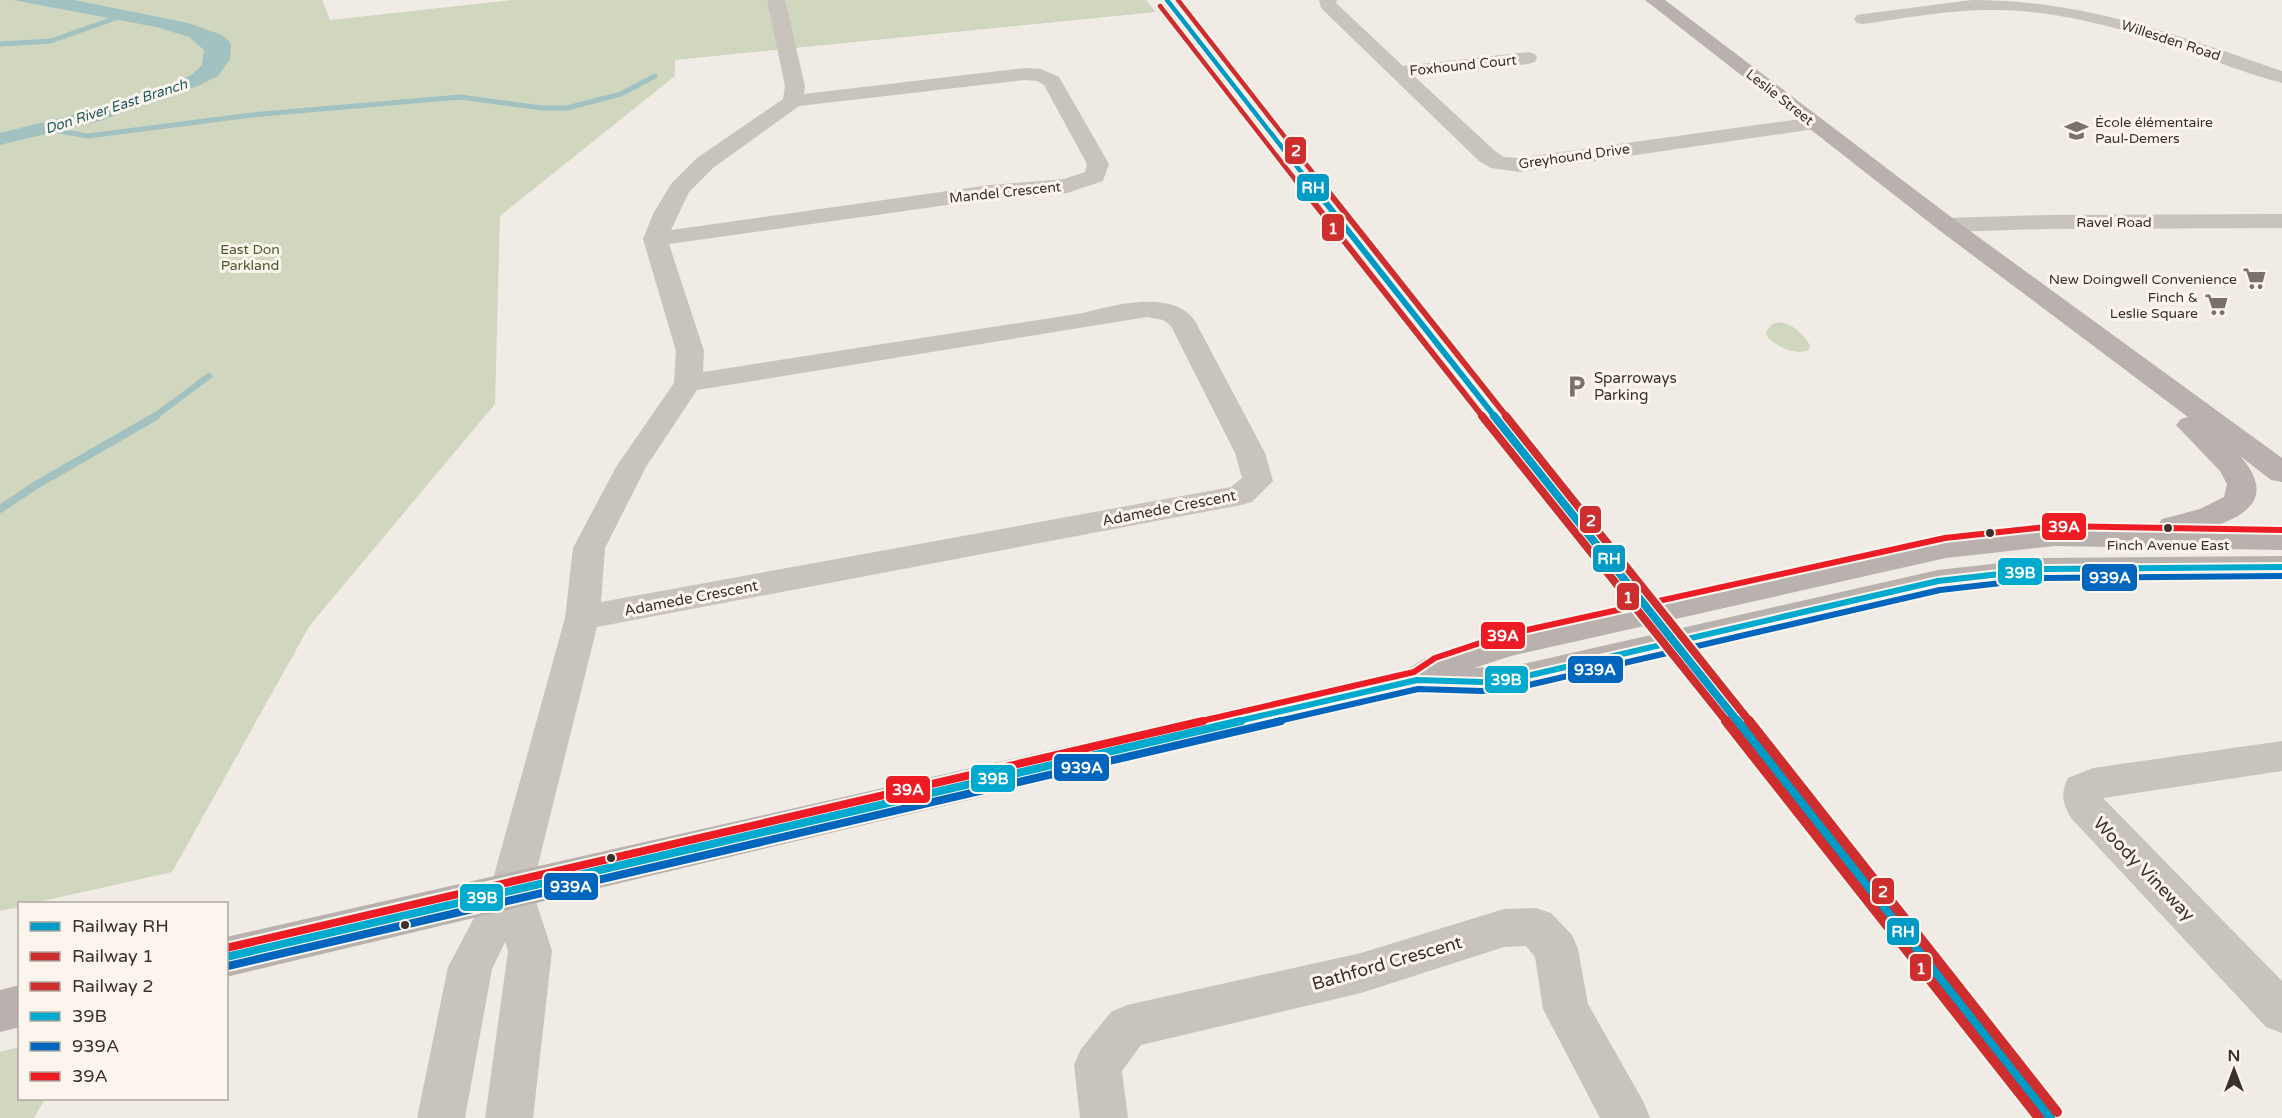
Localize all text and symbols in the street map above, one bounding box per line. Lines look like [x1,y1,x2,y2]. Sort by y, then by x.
street label: Willesden Road [2119,16,2223,65]
street label: Foxhound Court [1409,51,1518,80]
street label: Leslie Street [1742,66,1817,130]
water label: Don River East Branch [43,75,190,137]
place label: École élémentaire Paul-Demers [2095,114,2213,147]
school or university icon: École élémentaire Paul-Demers [2064,117,2090,143]
line badge: 2 [1284,136,1307,165]
street label: Greyhound Drive [1517,140,1631,173]
text: 2 [1291,141,1301,161]
line badge: RH [1296,173,1330,202]
street label: Mandel Crescent [948,178,1062,207]
text: RH [1301,178,1325,198]
line badge: 1 [1321,213,1345,242]
street label: Ravel Road [2076,214,2152,231]
text: 1 [1328,219,1338,239]
park label: East Don Parkland [220,241,280,274]
supermarket icon: New Doingwell Convenience [2242,266,2268,292]
place label: New Doingwell Convenience [2049,271,2237,288]
place label: Finch & Leslie Square [2110,289,2198,322]
supermarket icon: Finch & Leslie Square [2203,292,2229,318]
place label: Sparroways Parking [1594,369,1677,404]
parking icon: Sparroways Parking [1563,374,1589,400]
street label: Adamede Crescent [1101,486,1238,530]
line badge: 2 [1579,505,1602,534]
text: 2 [1586,511,1596,531]
line badge: 39A [2041,512,2087,541]
text: 39A [2048,517,2080,537]
marker: Finch Avenue East [2162,522,2174,534]
unlabelled marker [1984,527,1996,539]
place label: Finch Avenue East [2107,537,2230,554]
line badge: RH [1592,544,1626,573]
text: RH [1597,549,1621,569]
line badge: 39B [1997,557,2043,586]
text: 39B [2004,563,2036,583]
line badge: 939A [2081,563,2138,592]
text: 939A [2089,568,2131,588]
street label: Adamede Crescent [623,576,760,620]
line badge: 1 [1616,582,1640,611]
text: 1 [1623,588,1633,608]
line badge: 39A [1480,621,1526,650]
text: 39A [1487,626,1519,646]
line badge: 939A [1567,655,1624,684]
text: 939A [1574,660,1616,680]
line badge: 39B [1484,665,1529,694]
text: 39B [1490,670,1522,690]
line badge: 939A [1053,753,1110,782]
text: 939A [1061,758,1103,778]
line badge: 39B [970,764,1016,793]
text: 39B [977,769,1009,789]
line badge: 39A [885,775,931,804]
text: 39A [892,780,924,800]
street label: Woody Vineway [2089,812,2200,926]
unlabelled marker [605,852,617,864]
line badge: 939A [543,872,599,901]
text: 939A [550,877,592,897]
line badge: 2 [1871,877,1895,905]
text: 2 [1878,882,1888,902]
line badge: 39B [459,883,504,912]
text: 39B [466,888,498,908]
legend [18,902,228,1100]
text: Railway RH [72,915,169,937]
line badge: RH [1886,917,1920,946]
unlabelled marker [399,919,411,931]
text: RH [1891,922,1915,942]
street label: Bathford Crescent [1309,931,1465,995]
text: Railway 1 [72,945,154,967]
line badge: 1 [1909,953,1932,982]
text: 1 [1916,959,1926,979]
text: Railway 2 [72,975,154,997]
text: 39B [72,1005,107,1027]
text: 939A [72,1035,119,1057]
north arrow [2204,1040,2264,1100]
text: N [2228,1046,2240,1066]
text: 39A [72,1065,108,1087]

